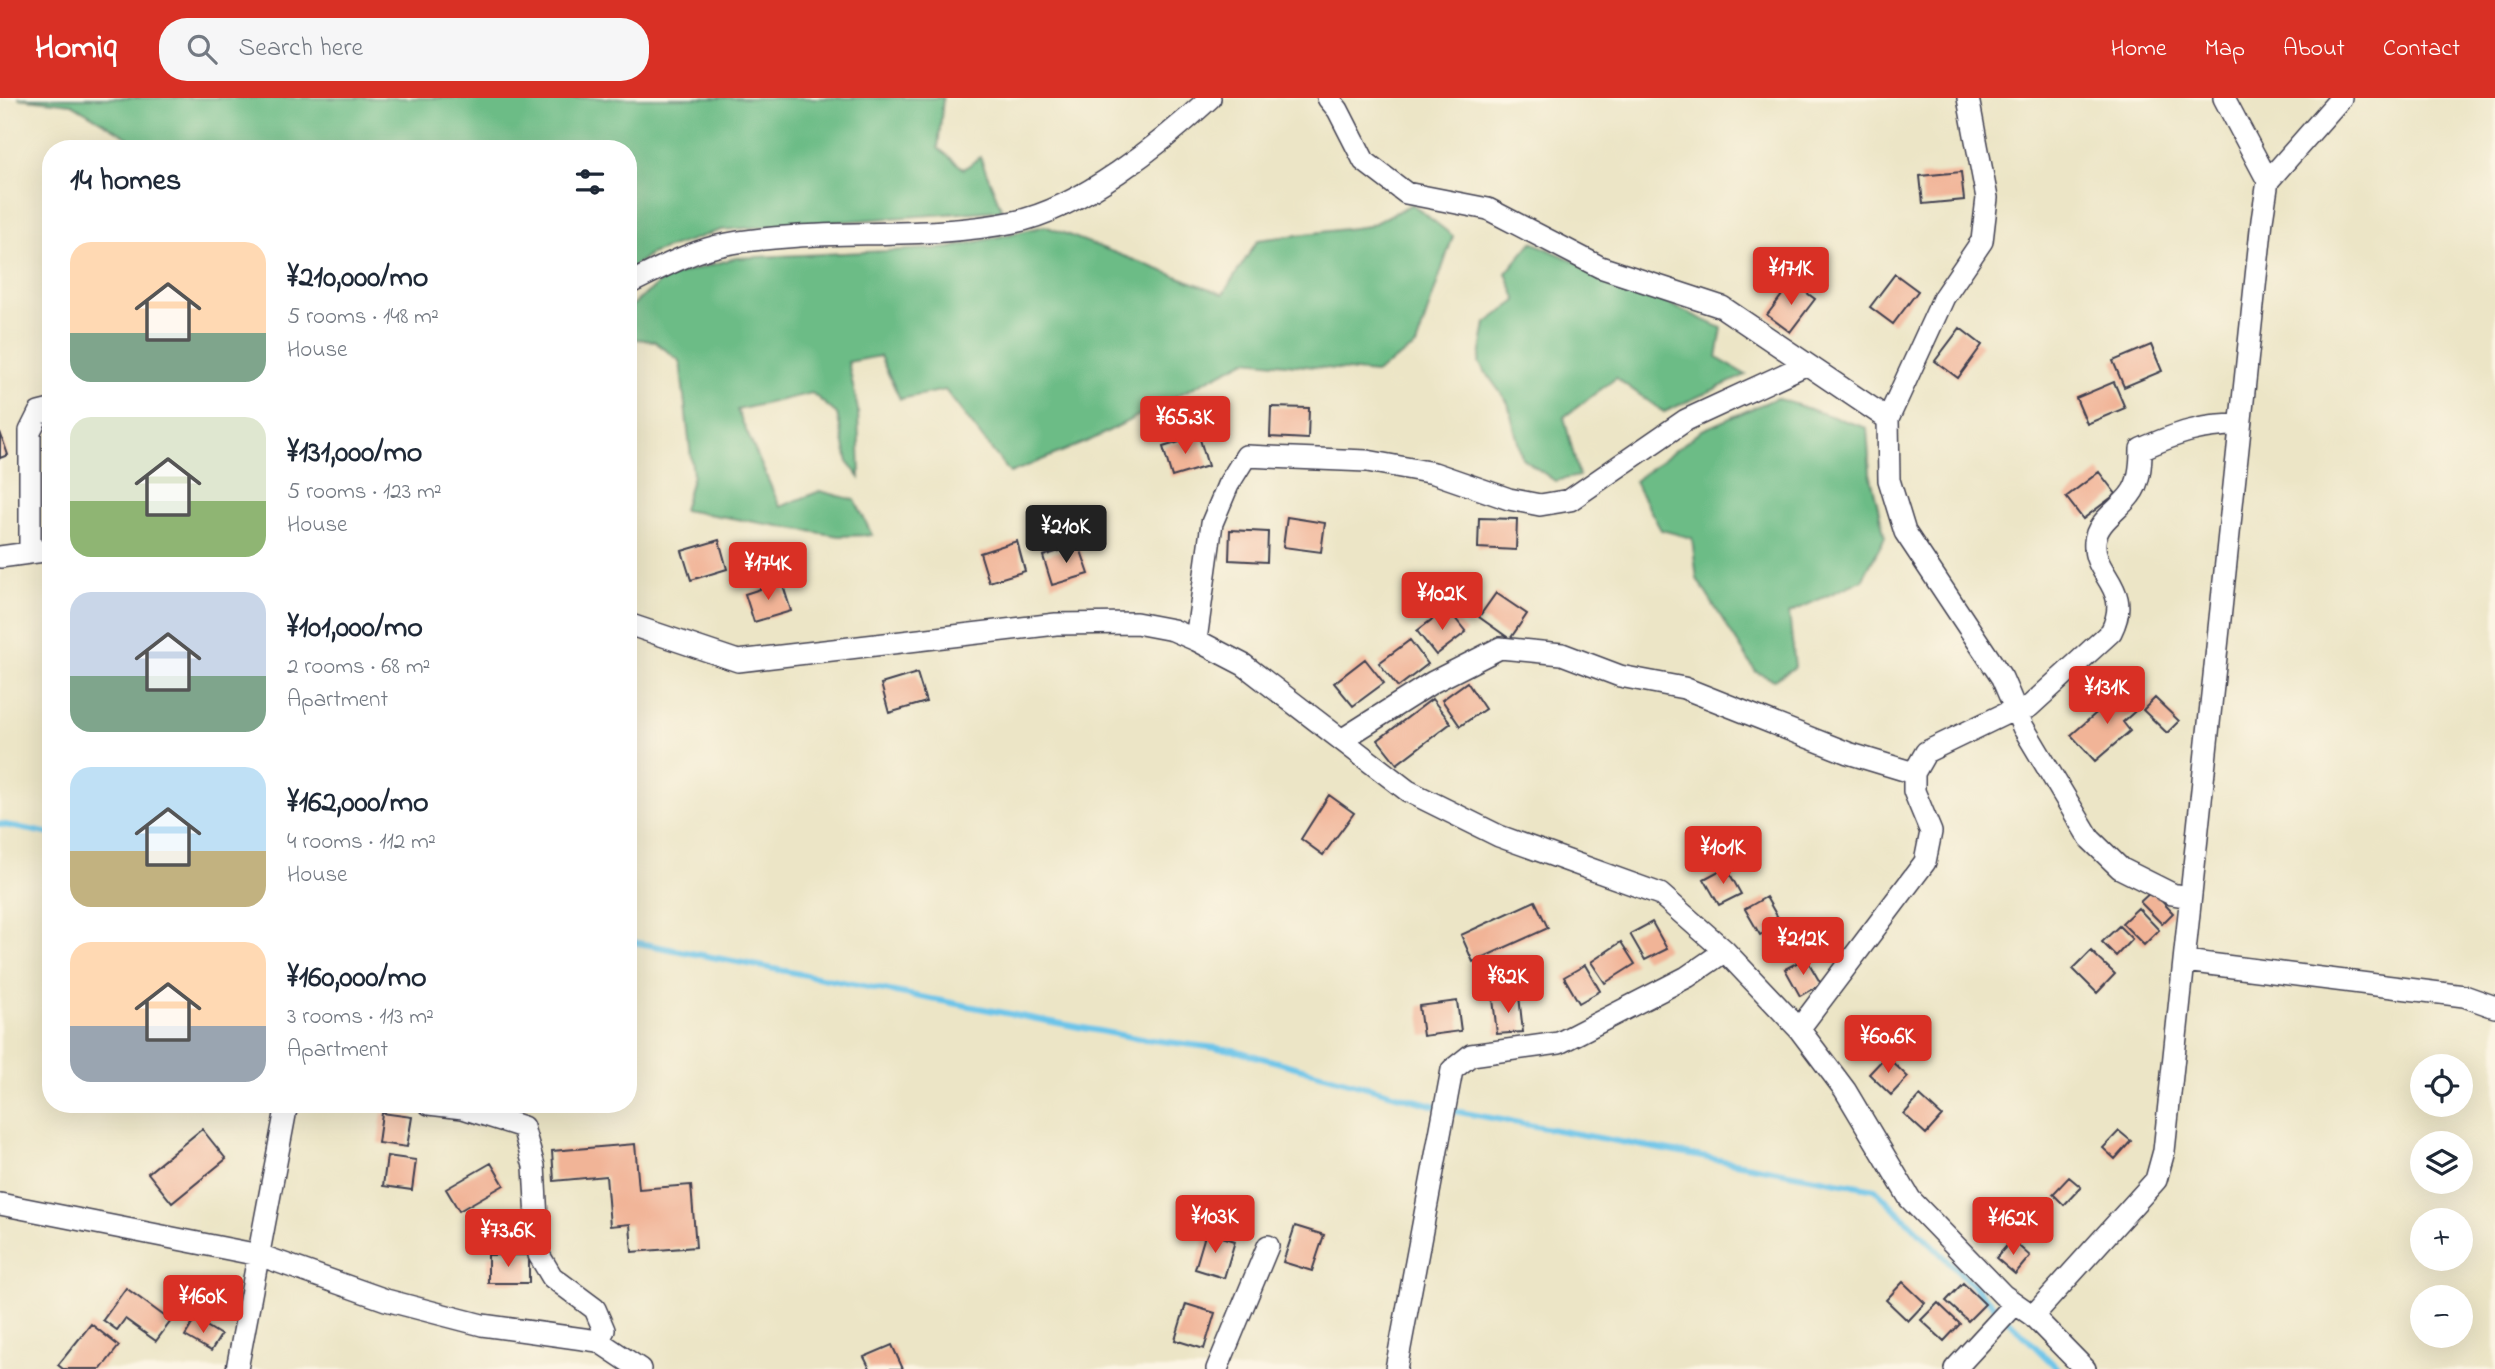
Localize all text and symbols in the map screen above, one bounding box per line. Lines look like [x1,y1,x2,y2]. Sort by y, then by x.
search box [159,18,649,81]
text: Homiq [35,25,117,73]
icon: search [183,30,221,68]
text: Search here [239,30,363,68]
text: Home [2111,32,2167,67]
text: Map [2205,32,2245,67]
text: About [2283,32,2345,67]
text: Contact [2383,32,2460,67]
text: 14 homes [70,160,181,204]
icon: filters [571,163,609,201]
pin: ¥171K [1742,248,1840,307]
text: ¥171K [1769,253,1813,286]
text: ¥210,000/mo [287,257,428,301]
icon: home [126,270,210,354]
text: 5 rooms · 148 m² [287,301,439,334]
text: House [287,334,347,367]
pin: ¥65.3K [1128,396,1242,456]
text: ¥65.3K [1156,402,1214,435]
text: ¥131,000/mo [287,432,422,476]
icon: home [126,445,210,529]
text: 5 rooms · 123 m² [287,476,442,509]
pin: ¥210K [1017,505,1115,565]
text: House [287,509,347,542]
text: ¥210K [1042,511,1090,544]
pin: ¥174K [719,542,817,602]
text: ¥174K [745,548,791,581]
pin: ¥102K [1393,573,1491,632]
text: ¥102K [1418,578,1466,611]
text: ¥101,000/mo [287,607,423,651]
icon: home [126,620,210,704]
text: 2 rooms · 68 m² [287,651,430,684]
pin: ¥131K [2058,666,2156,726]
text: ¥131K [2085,672,2129,705]
text: Apartment [287,684,388,717]
text: ¥162,000/mo [287,782,429,826]
icon: home [126,795,210,879]
text: 4 rooms · 112 m² [287,826,436,859]
pin: ¥101K [1674,826,1772,886]
text: ¥101K [1701,832,1745,865]
text: House [287,859,347,892]
pin: ¥212K [1754,918,1852,977]
text: ¥212K [1778,923,1828,956]
pin: ¥82K [1467,956,1549,1015]
text: ¥160,000/mo [287,957,427,1001]
text: ¥82K [1488,961,1528,994]
icon: home [126,970,210,1054]
text: 3 rooms · 113 m² [287,1001,434,1034]
pin: ¥60.6K [1831,1016,1945,1075]
text: ¥60.6K [1861,1021,1916,1054]
text: Apartment [287,1034,388,1067]
map controls [2410,1054,2473,1348]
button: locate [2410,1054,2473,1117]
button: layers [2410,1131,2473,1194]
pin: ¥103K [1166,1196,1264,1255]
pin: ¥162K [1964,1198,2062,1257]
text: ¥103K [1192,1201,1238,1234]
text: ¥162K [1989,1203,2038,1236]
button: + [2410,1208,2473,1271]
pin: ¥73.6K [451,1210,565,1269]
text: ¥73.6K [481,1215,535,1248]
pin: ¥160K [154,1276,252,1335]
text: ¥160K [179,1281,227,1314]
button: − [2410,1285,2473,1348]

